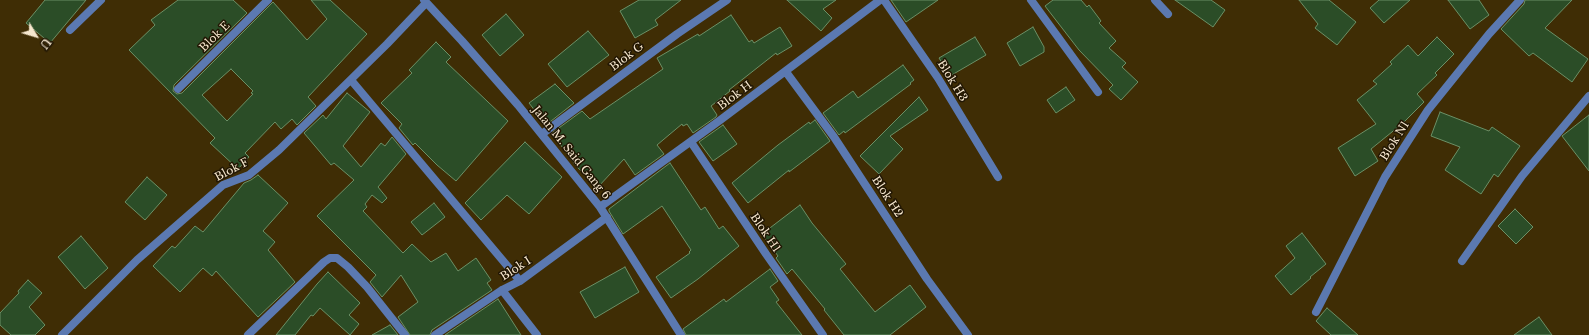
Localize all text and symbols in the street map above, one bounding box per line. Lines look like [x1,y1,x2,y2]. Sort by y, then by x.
north arrow [16,16,56,56]
street label: Blok E [197,19,233,55]
text: U [37,35,54,52]
street label: Blok G [608,40,646,74]
street label: Blok H3 [934,58,970,104]
street label: Blok H [715,79,755,113]
street label: Jalan M. Said Gang 6 [529,104,613,202]
street label: Blok N1 [1378,119,1412,163]
street label: Blok F [213,156,251,184]
street label: Blok H2 [869,174,905,220]
street label: Blok H1 [747,211,783,255]
street label: Blok I [498,254,534,284]

